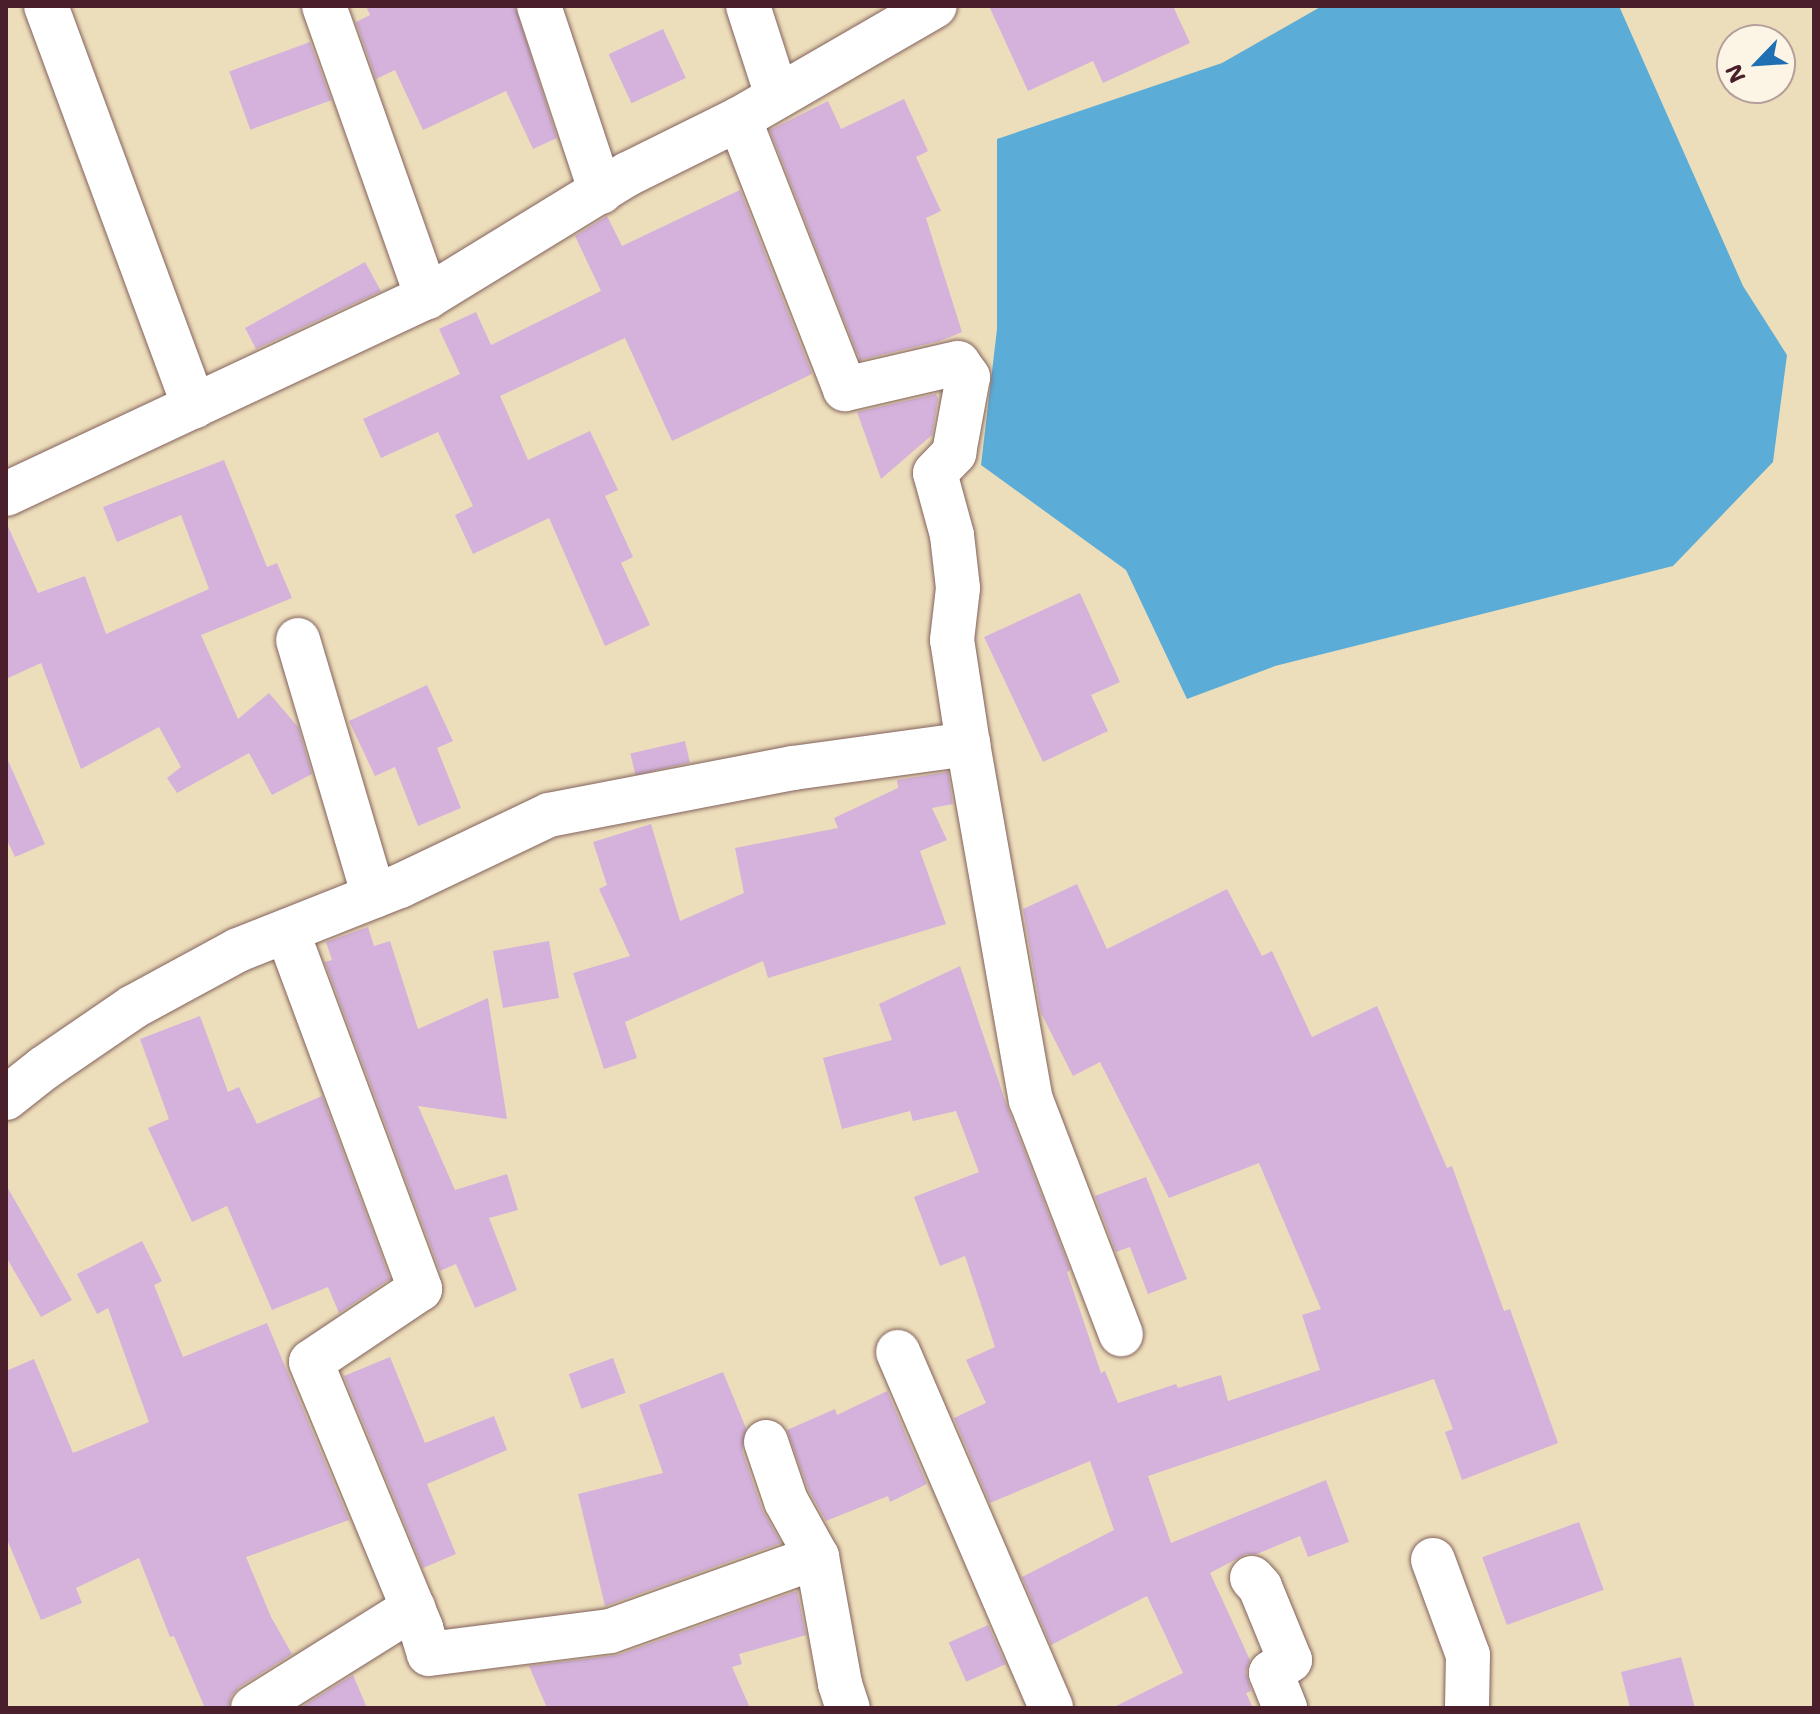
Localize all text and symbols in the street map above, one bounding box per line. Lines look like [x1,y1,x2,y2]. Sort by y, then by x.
north arrow [1716,24,1796,104]
text: N [1719,59,1752,88]

